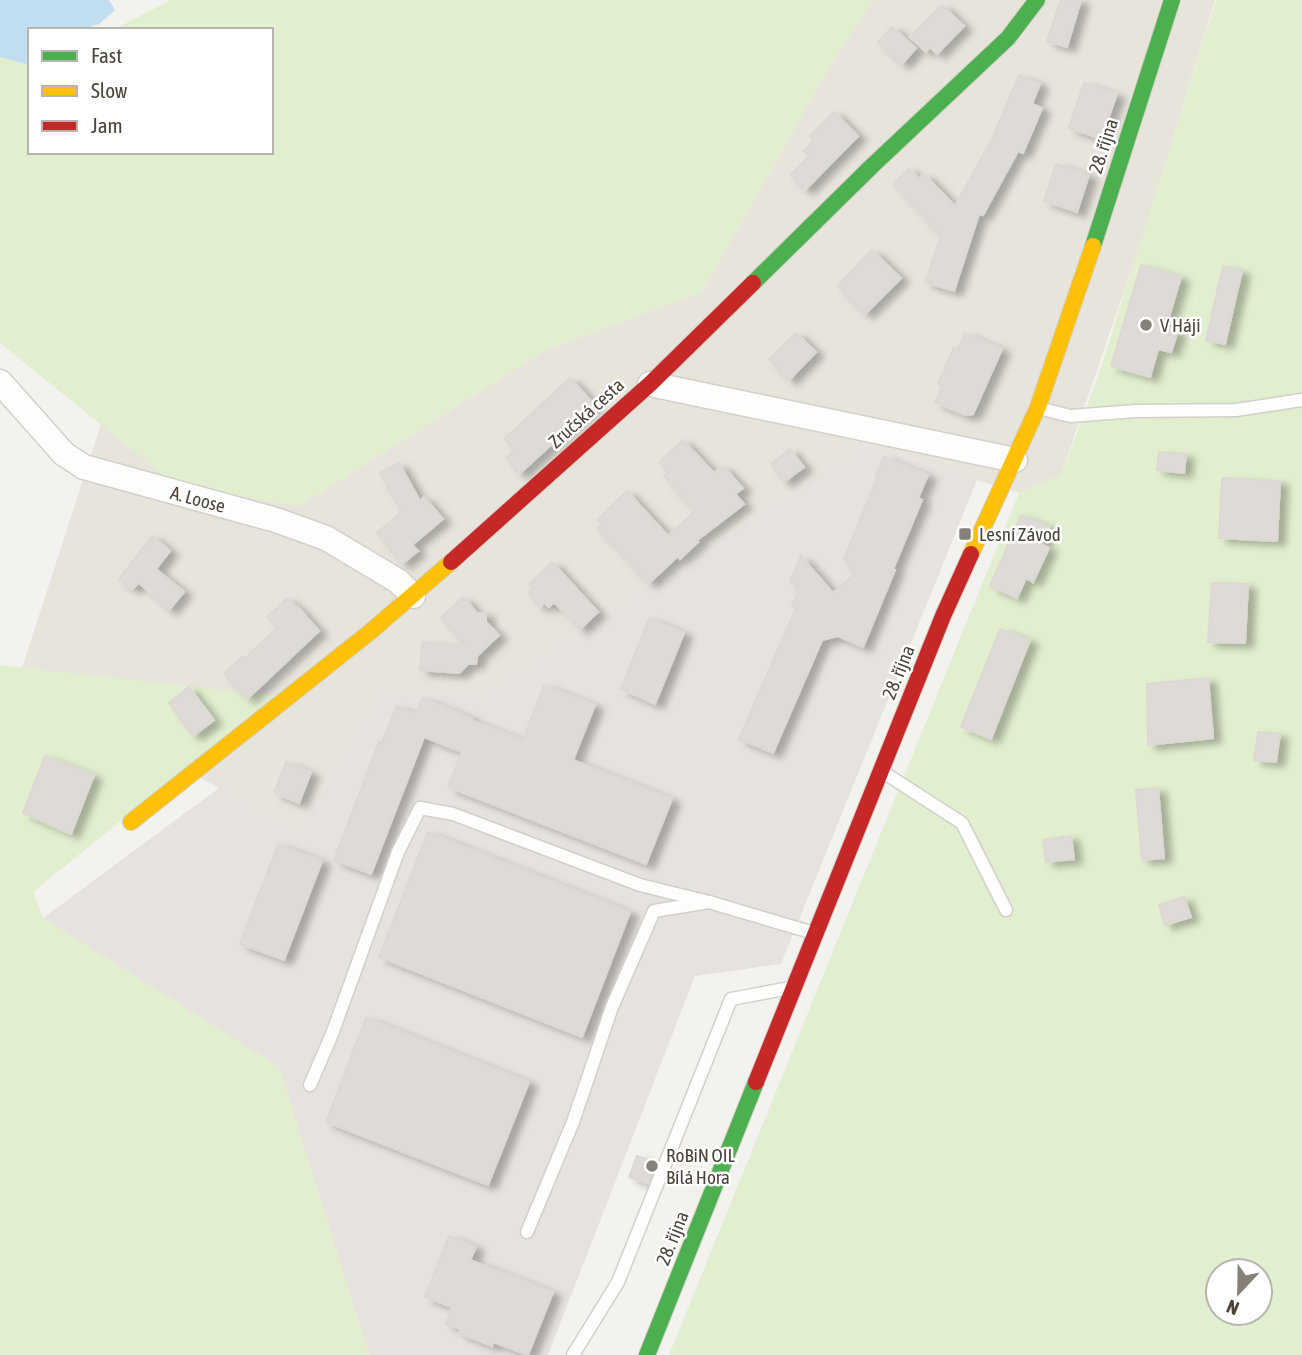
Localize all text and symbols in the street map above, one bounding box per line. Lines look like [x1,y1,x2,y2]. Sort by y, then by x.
legend [28,28,273,154]
text: Fast [91,43,122,67]
text: Slow [91,78,128,102]
text: Jam [91,113,123,137]
street label: 28. října [1084,116,1122,176]
place label: V Háji [1160,314,1201,336]
marker: V Háji [1138,317,1154,333]
street label: Zručská cesta [544,374,628,452]
street label: A. Loose [168,481,228,517]
place label: Lesní Závod [979,523,1061,545]
marker: Lesní Závod [957,526,973,542]
street label: 28. října [877,642,919,702]
place label: RoBiN OIL Bílá Hora [666,1144,736,1188]
marker: RoBiN OIL Bílá Hora [644,1158,660,1174]
street label: 28. října [651,1208,693,1268]
north arrow [1204,1257,1274,1327]
text: N [1223,1295,1242,1320]

